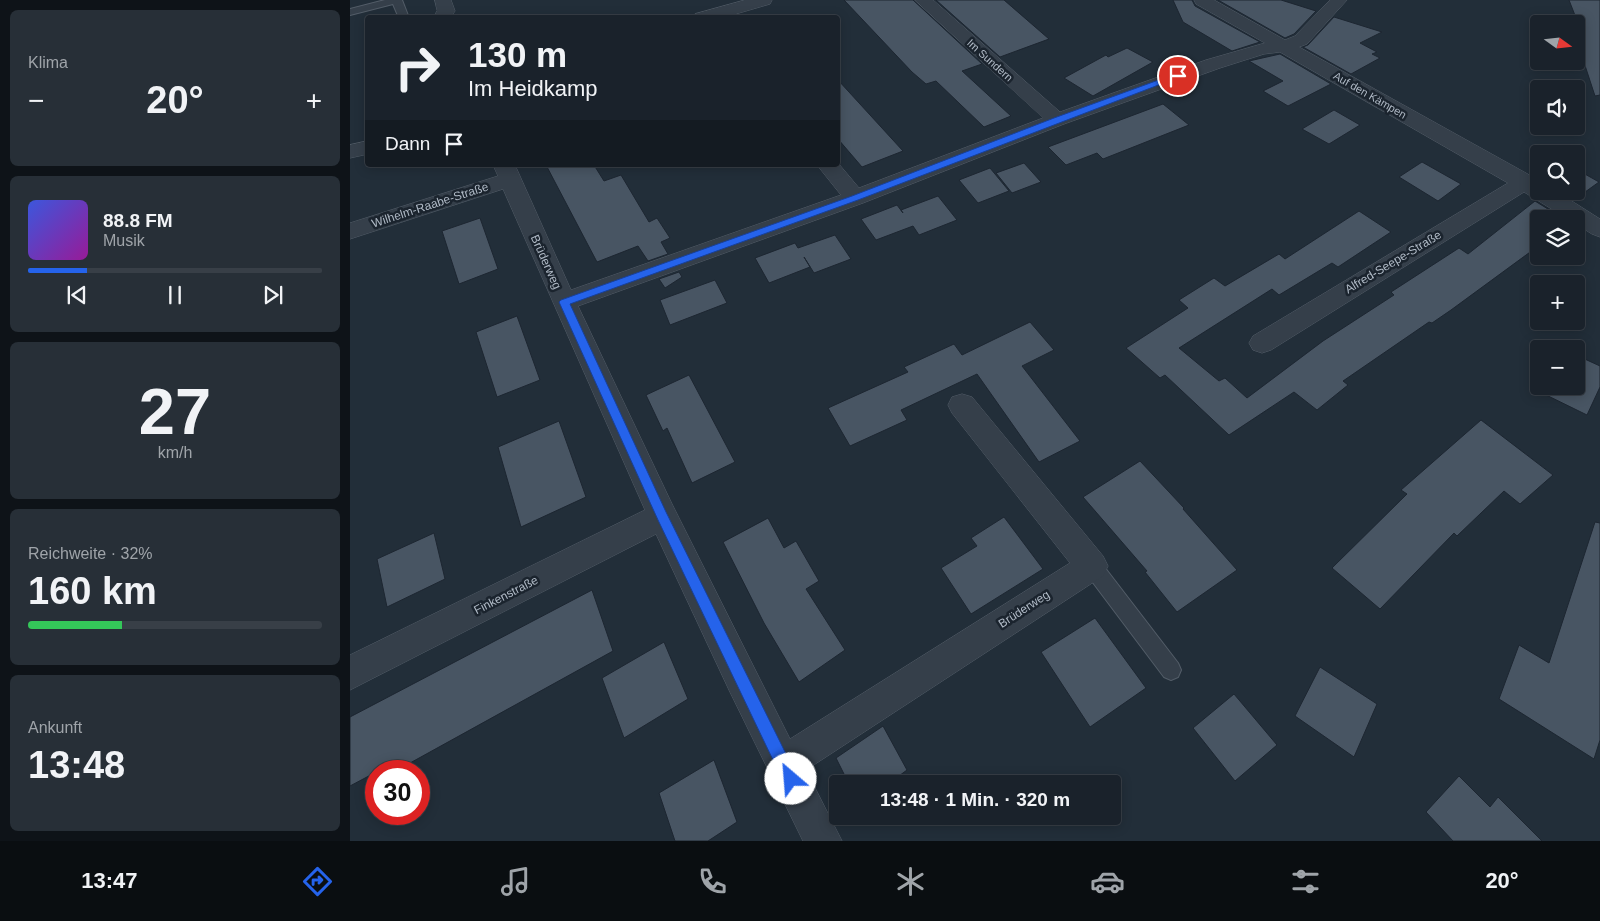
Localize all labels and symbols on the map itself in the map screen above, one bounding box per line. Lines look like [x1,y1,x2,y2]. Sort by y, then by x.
north arrow [1530,15,1585,70]
street label: Im Sundern [965,37,1015,83]
pin [1157,55,1199,97]
street label: Auf den Kämpen [1332,69,1408,121]
street label: Wilhelm-Raabe-Straße [370,179,490,231]
street label: Alfred-Seepe-Straße [1342,227,1444,296]
street label: Brüderweg [528,233,564,291]
street label: Finkenstraße [472,573,541,617]
street label: Brüderweg [996,587,1052,631]
position arrow [764,752,816,804]
speed limit sign: 30 [365,760,430,825]

